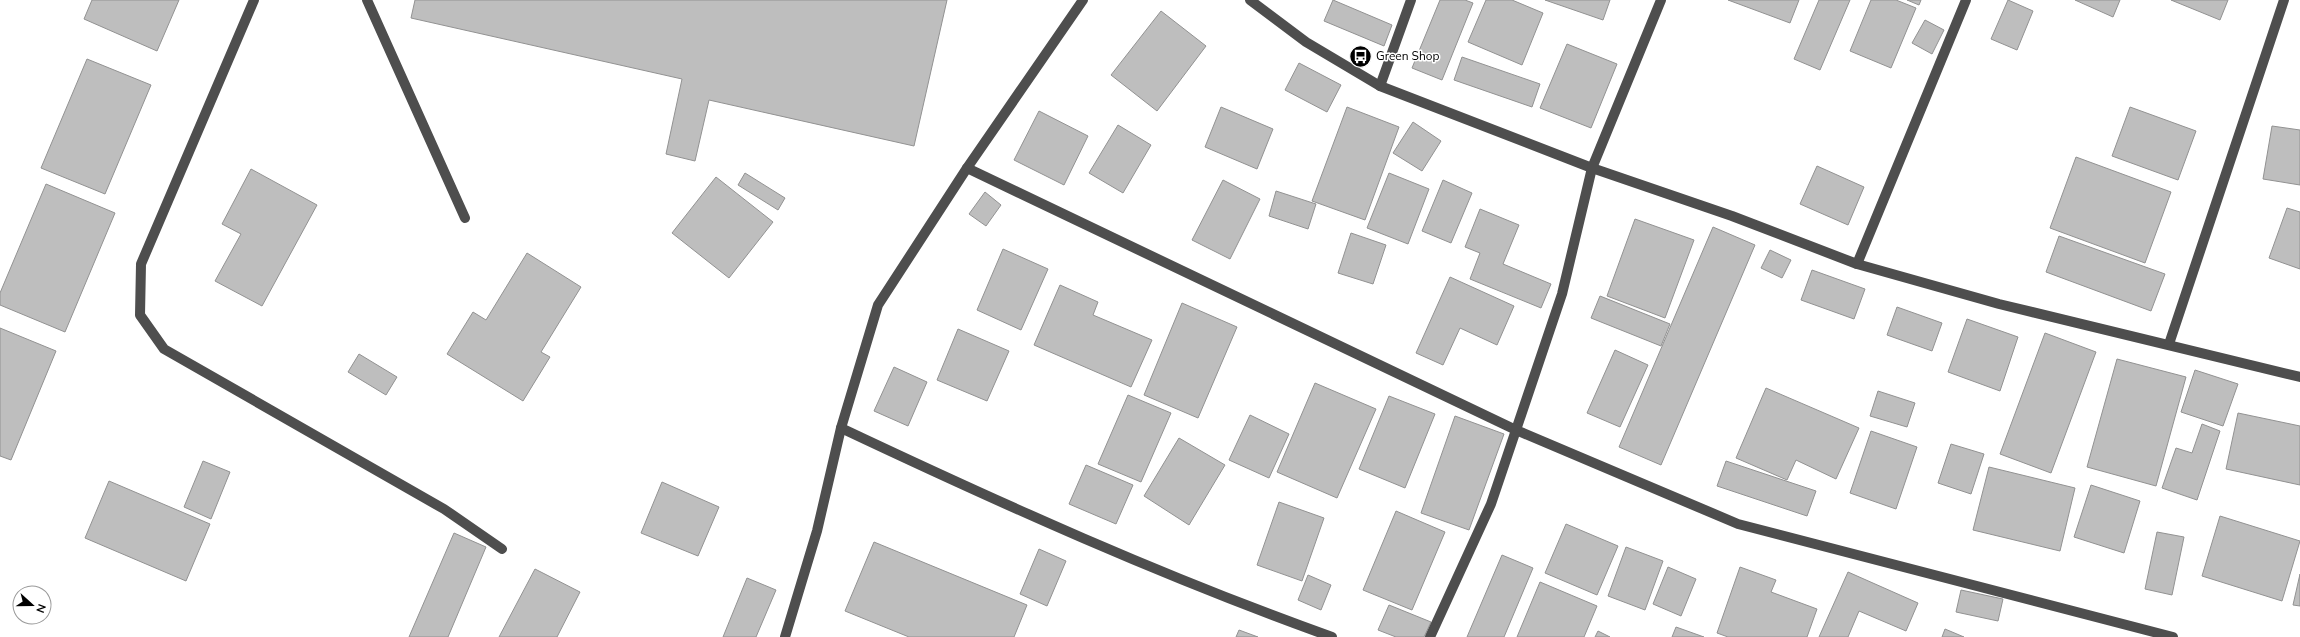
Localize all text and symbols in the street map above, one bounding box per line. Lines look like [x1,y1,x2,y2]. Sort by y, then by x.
bus stop icon: Green Shop [1347,43,1373,69]
place label: Green Shop [1376,48,1439,64]
north arrow [12,585,52,625]
text: N [32,602,49,615]

